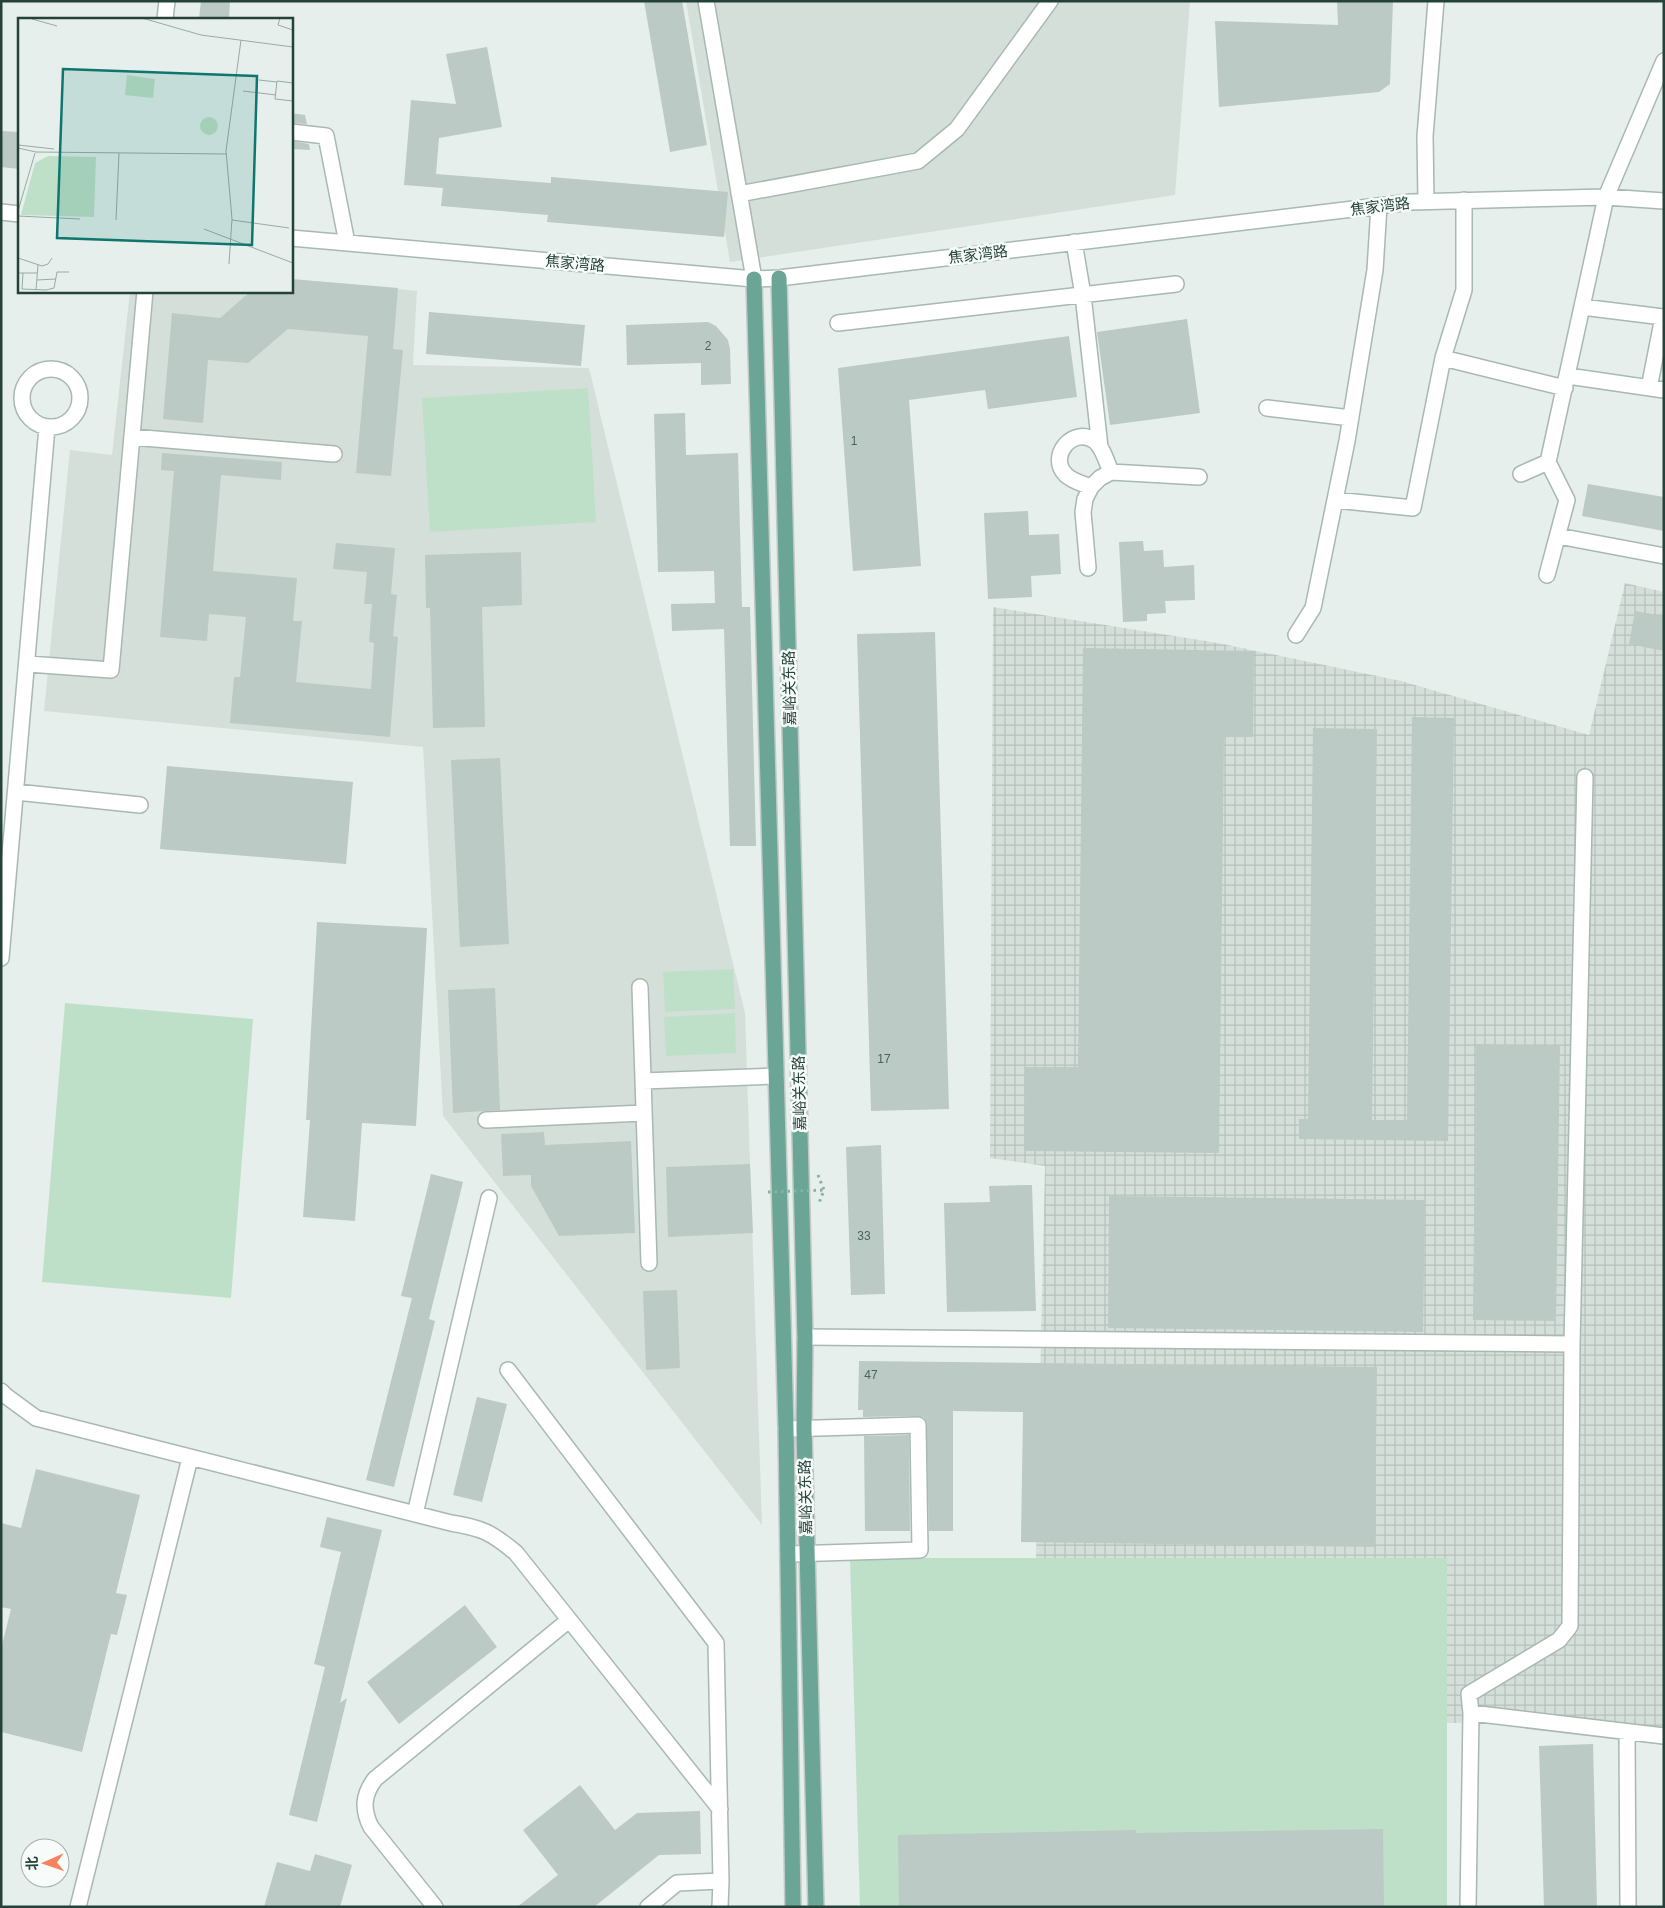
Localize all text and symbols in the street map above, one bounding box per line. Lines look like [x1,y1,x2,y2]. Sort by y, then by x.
inset map [18,18,292,292]
street label: 焦家湾路 [1349,194,1411,218]
street label: 焦家湾路 [947,242,1009,266]
street label: 焦家湾路 [544,252,606,274]
house number: 2 [705,339,712,353]
house number: 1 [851,434,858,448]
street label: 嘉峪关东路 [780,650,798,726]
house number: 17 [877,1052,891,1066]
street label: 嘉峪关东路 [790,1055,808,1131]
house number: 33 [857,1229,871,1243]
house number: 47 [864,1368,878,1382]
street label: 嘉峪关东路 [796,1459,814,1535]
north arrow [20,1838,70,1888]
text: 北 [24,1856,40,1871]

